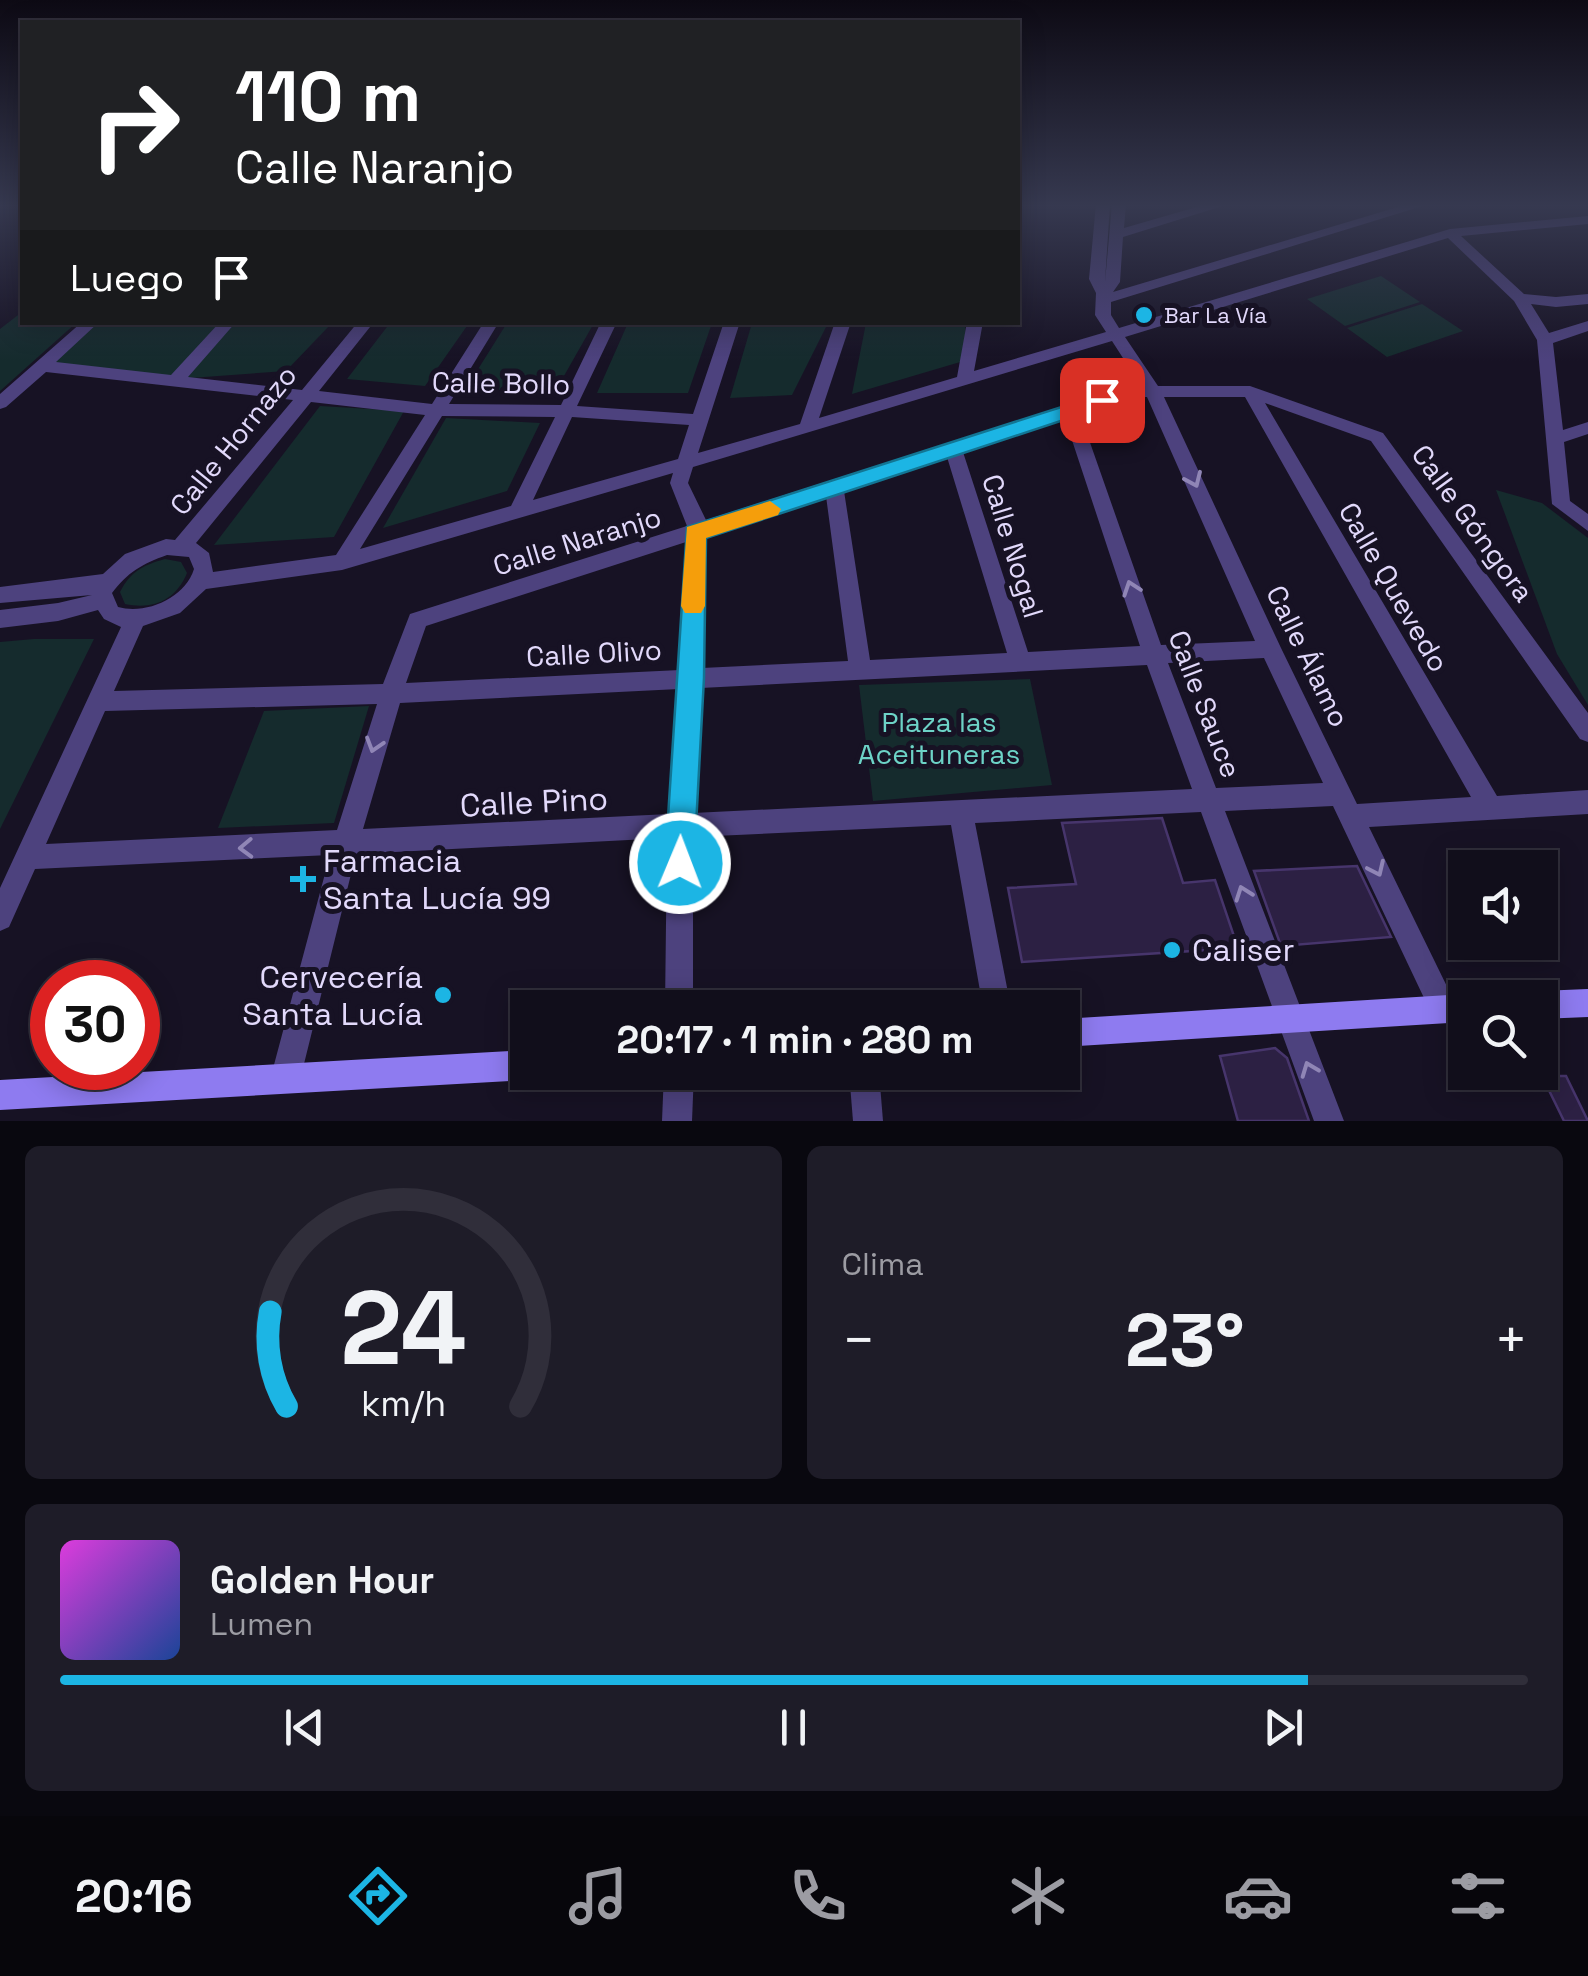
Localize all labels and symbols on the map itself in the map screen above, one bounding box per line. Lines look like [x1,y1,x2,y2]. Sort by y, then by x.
place label: Bar La Vía [1164,301,1267,329]
marker: Bar La Vía [1133,304,1155,326]
street label: Calle Hornazo [162,358,304,522]
pin [1060,358,1145,443]
street label: Calle Bollo [431,364,571,402]
street label: Calle Góngora [1404,437,1542,609]
street label: Calle Nogal [974,470,1052,622]
one-way arrow [1181,470,1201,488]
street label: Calle Quevedo [1331,496,1457,678]
street label: Calle Naranjo [489,498,665,584]
street label: Calle Álamo [1258,579,1358,733]
one-way arrow [1122,581,1143,598]
street label: Calle Sauce [1160,625,1250,783]
street label: Calle Olivo [525,631,663,675]
park label: Plaza las Aceituneras [858,704,1020,772]
one-way arrow [365,736,386,753]
street label: Calle Pino [459,778,609,826]
position arrow [628,811,732,915]
one-way arrow [238,837,254,858]
place label: Farmacia Santa Lucía 99 [323,841,551,918]
one-way arrow [1365,859,1385,877]
marker: Farmacia Santa Lucía 99 [292,868,314,890]
one-way arrow [1234,886,1255,903]
place label: Caliser [1192,930,1295,970]
marker: Caliser [1161,939,1183,961]
place label: Cervecería Santa Lucía [242,957,423,1034]
speed limit sign: 30 [30,960,160,1090]
marker: Cervecería Santa Lucía [432,984,454,1006]
one-way arrow [1300,1062,1321,1079]

